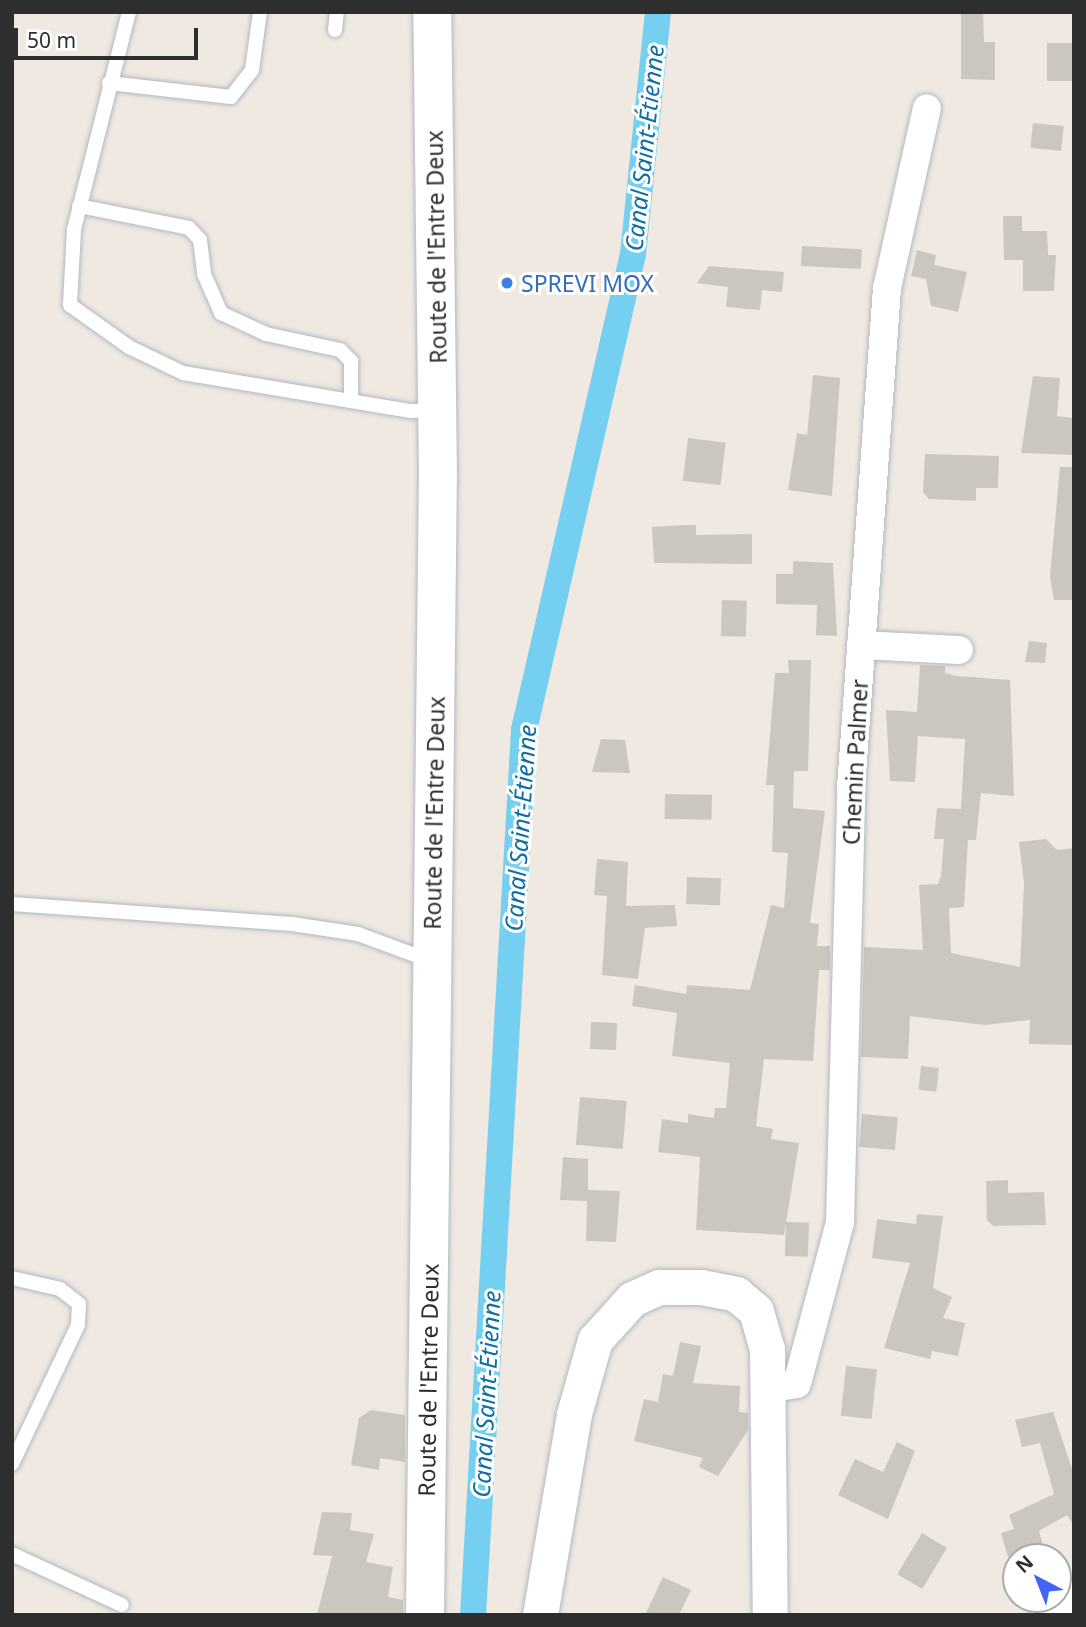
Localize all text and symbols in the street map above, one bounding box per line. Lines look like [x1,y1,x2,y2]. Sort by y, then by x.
scale bar [18,14,201,58]
text: 50 m [27,26,76,54]
water label: Canal Saint-Étienne [619,43,669,253]
street label: Route de l'Entre Deux [420,130,452,364]
place label: SPREVI MOX [521,269,654,297]
marker: SPREVI MOX [499,275,515,291]
street label: Chemin Palmer [837,678,873,846]
street label: Route de l'Entre Deux [418,696,450,930]
water label: Canal Saint-Étienne [498,724,542,932]
street label: Route de l'Entre Deux [412,1263,444,1497]
water label: Canal Saint-Étienne [466,1290,506,1498]
north arrow [1002,1543,1072,1613]
text: N [1010,1549,1039,1579]

